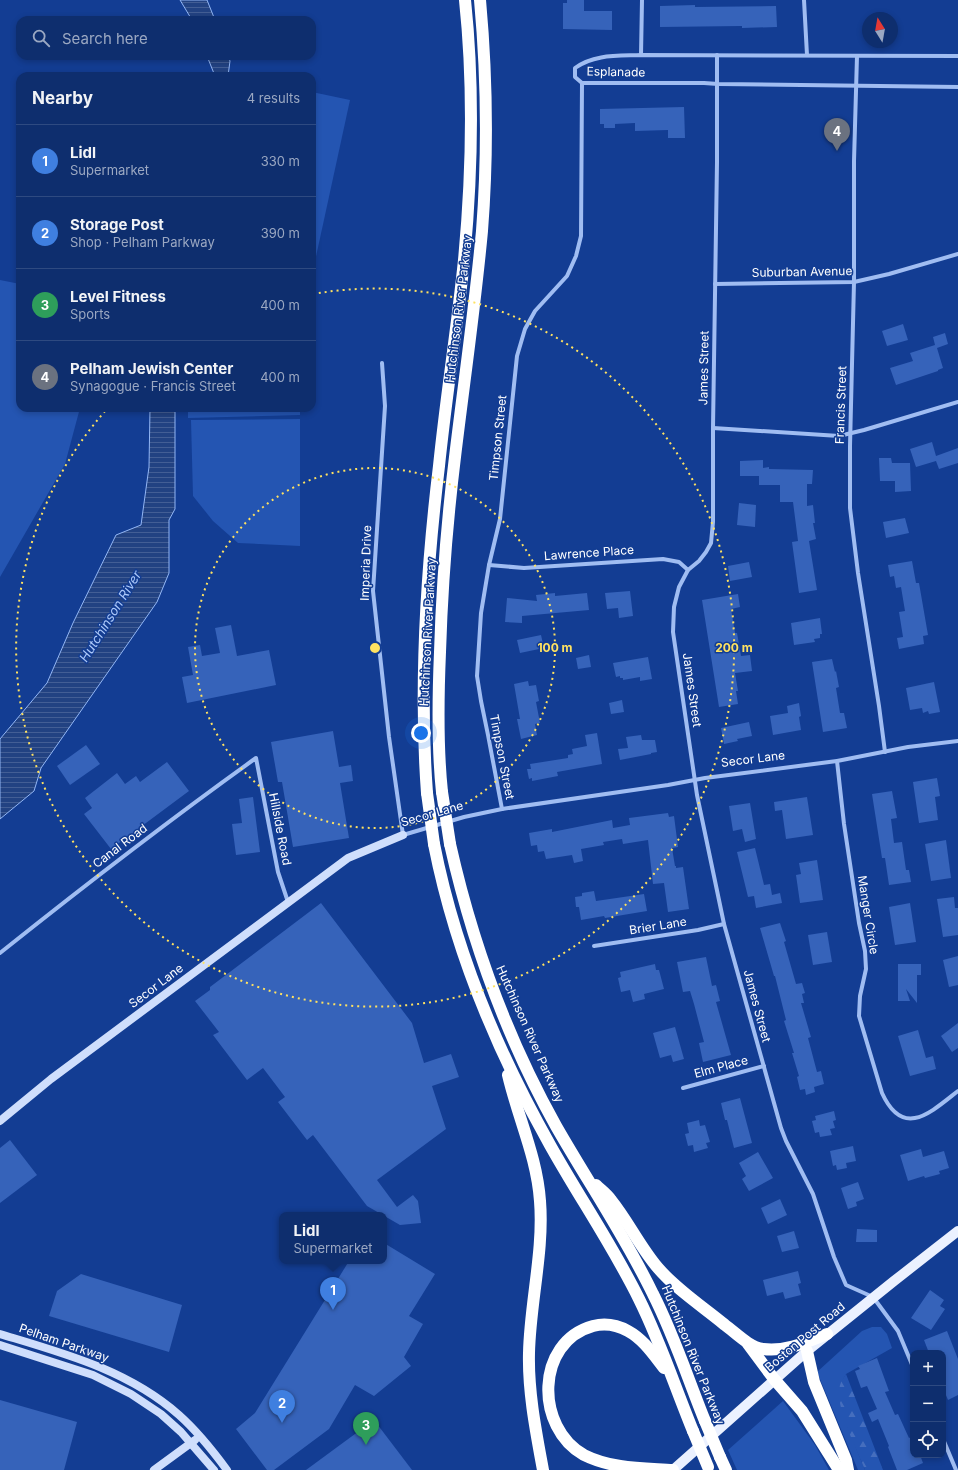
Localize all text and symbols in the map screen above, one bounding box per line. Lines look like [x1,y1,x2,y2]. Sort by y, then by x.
north arrow [862,12,898,48]
search box [16,16,316,60]
icon: search [30,27,52,49]
text: Search here [62,29,148,48]
street label: Esplanade [587,63,645,80]
text: Nearby [32,88,93,108]
text: 4 results [247,90,300,106]
pin: 4 [824,118,850,151]
text: Lidl [70,143,96,162]
text: 1 [42,153,48,169]
text: 330 m [261,153,300,169]
text: Supermarket [70,162,149,178]
text: Storage Post [70,215,164,234]
text: 2 [41,225,49,241]
text: 390 m [261,225,300,241]
text: Shop · Pelham Parkway [70,234,215,250]
street label: Hutchinson River Parkway [442,234,475,384]
street label: Suburban Avenue [751,263,852,280]
text: Level Fitness [70,287,166,306]
text: 3 [41,297,49,313]
text: 400 m [260,297,300,313]
text: Sports [70,306,110,322]
street label: James Street [695,330,712,405]
text: Pelham Jewish Center [70,359,233,378]
street label: Francis Street [832,365,849,444]
text: 4 [41,369,49,385]
text: 400 m [260,369,300,385]
text: Synagogue · Francis Street [70,378,236,394]
street label: Timpson Street [486,394,509,482]
street label: Imperia Drive [357,525,374,601]
street label: Lawrence Place [543,542,634,563]
street label: Hutchinson River Parkway [416,557,439,707]
water label: Hutchinson River [76,567,145,665]
text: 100 m [537,640,573,655]
text: 200 m [715,640,753,655]
centre of rings [368,641,382,655]
street label: James Street [680,652,705,728]
street label: Timpson Street [487,713,518,801]
your location [411,723,431,743]
street label: Secor Lane [720,747,786,770]
street label: Hillside Road [266,791,295,866]
street label: Secor Lane [399,797,465,830]
street label: Canal Road [89,820,150,871]
street label: Manger Circle [855,874,882,955]
street label: Brier Lane [628,914,688,937]
street label: Secor Lane [126,960,186,1011]
street label: Hutchinson River Parkway [493,963,568,1105]
street label: James Street [741,968,774,1044]
street label: Elm Place [692,1052,749,1081]
popup [279,1212,387,1264]
text: Lidl [293,1221,320,1240]
text: Supermarket [293,1240,373,1256]
pin: 1 [320,1277,346,1310]
street label: Hutchinson River Parkway [659,1283,728,1427]
street label: Boston Post Road [761,1299,848,1375]
street label: Pelham Parkway [17,1320,111,1365]
map controls [910,1350,946,1458]
button: + [910,1350,946,1386]
button: − [910,1386,946,1422]
pin: 2 [269,1390,295,1423]
pin: 3 [353,1412,379,1445]
button: locate [910,1422,946,1458]

